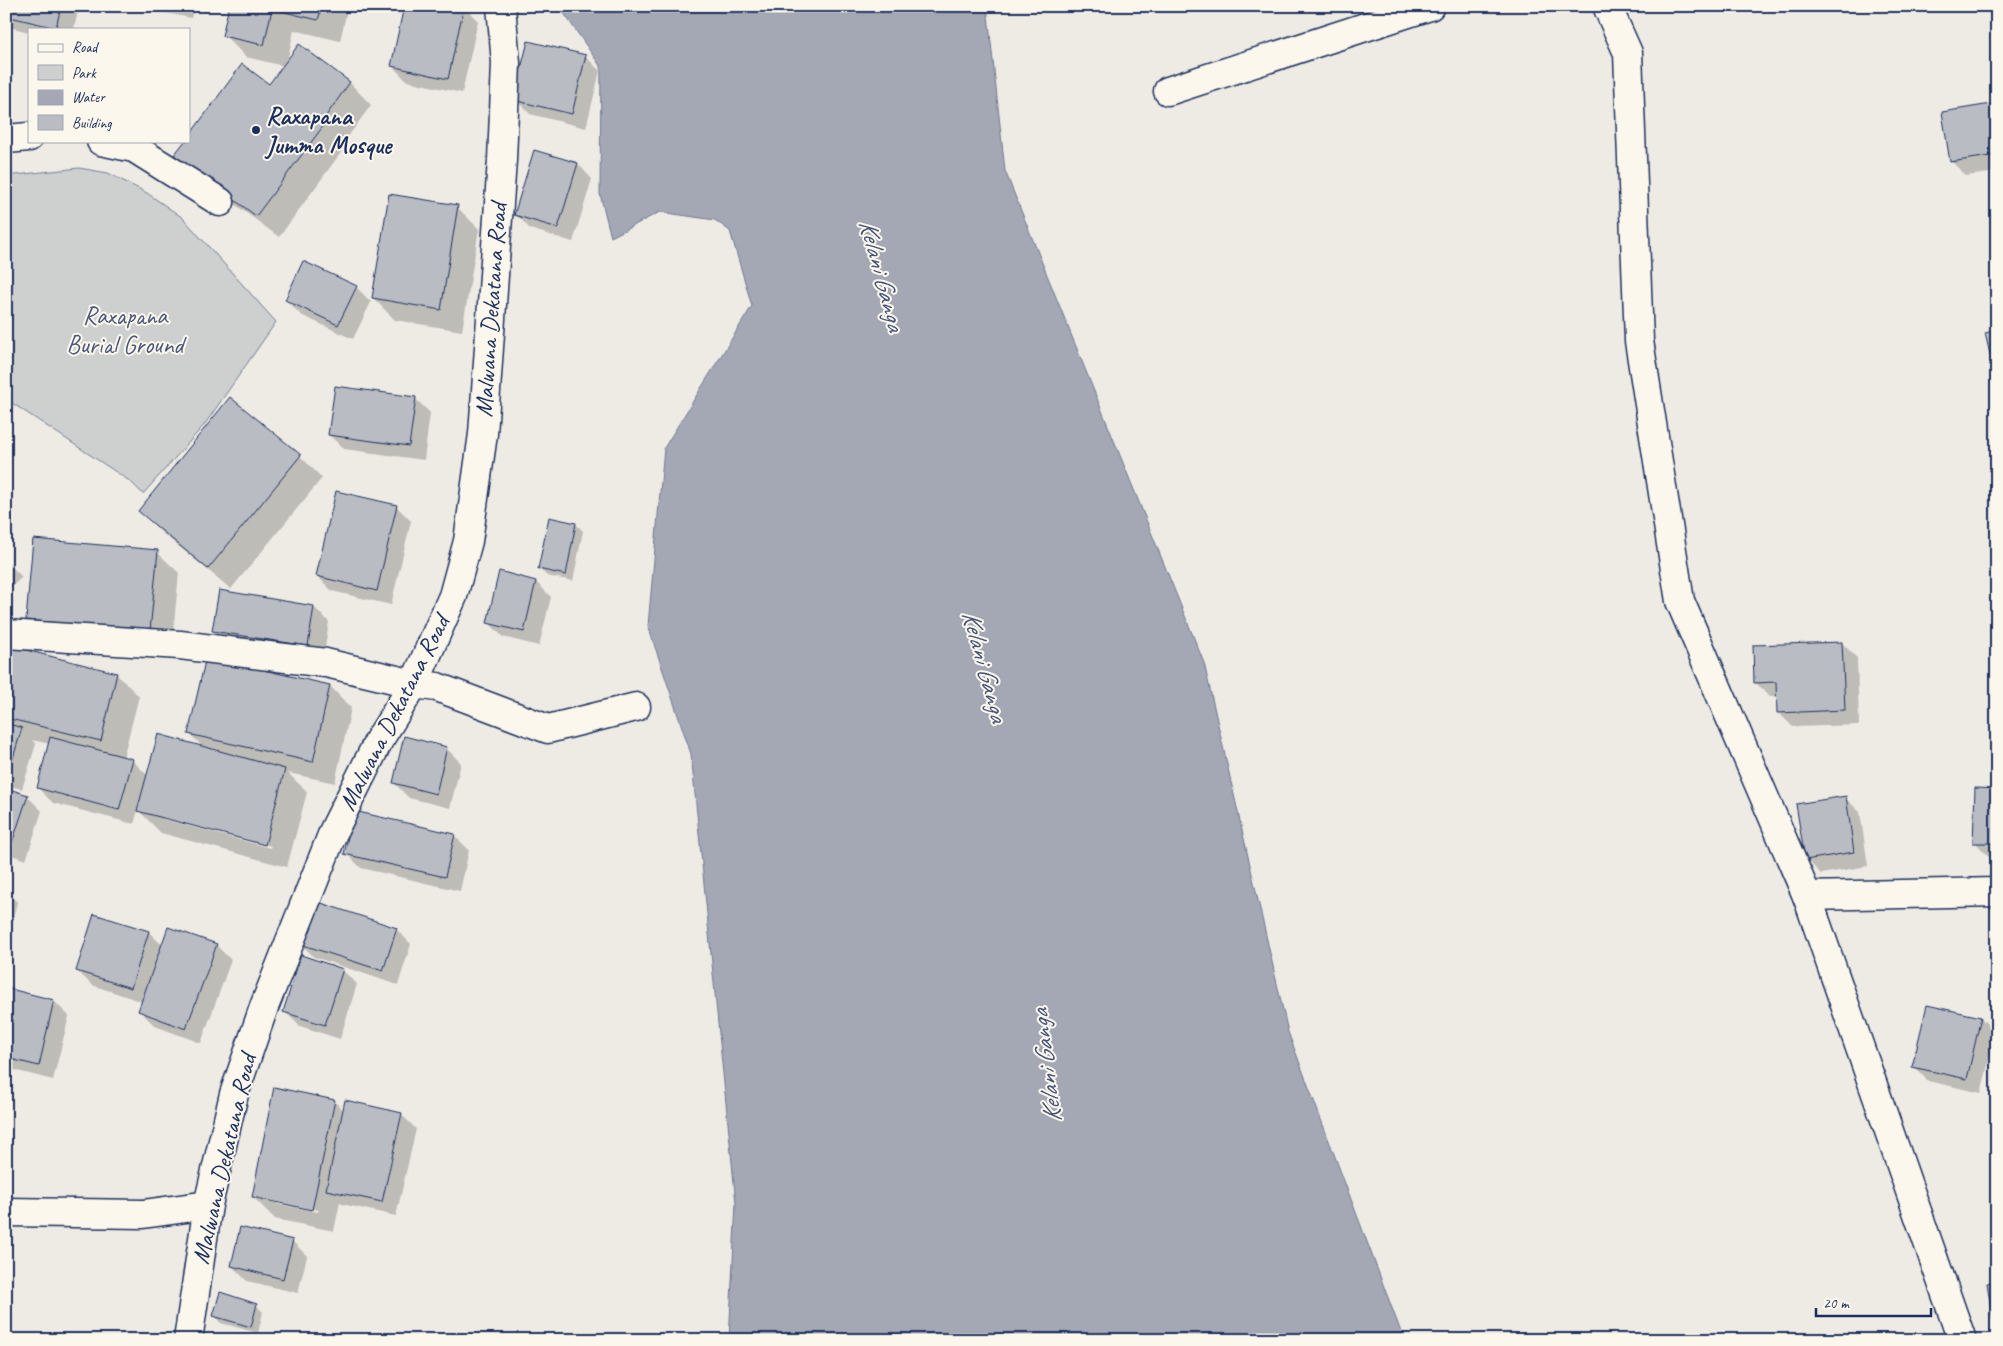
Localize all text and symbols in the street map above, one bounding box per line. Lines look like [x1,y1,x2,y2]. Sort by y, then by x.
legend [28,28,190,142]
text: Road [72,38,99,57]
text: Park [72,64,97,83]
text: Water [72,88,106,107]
place label: Raxapana Jumma Mosque [264,100,393,161]
text: Building [72,114,112,133]
marker: Raxapana Jumma Mosque [250,124,262,136]
street label: Malwana Dekatana Road [468,198,515,418]
water label: Kelani Ganga [851,216,913,337]
park label: Raxapana Burial Ground [67,300,188,361]
street label: Malwana Dekatana Road [331,606,459,816]
water label: Kelani Ganga [954,607,1016,728]
water label: Kelani Ganga [1022,1005,1069,1124]
street label: Malwana Dekatana Road [184,1047,265,1267]
scale bar [1816,1286,1930,1318]
text: 20 m [1823,1294,1850,1313]

